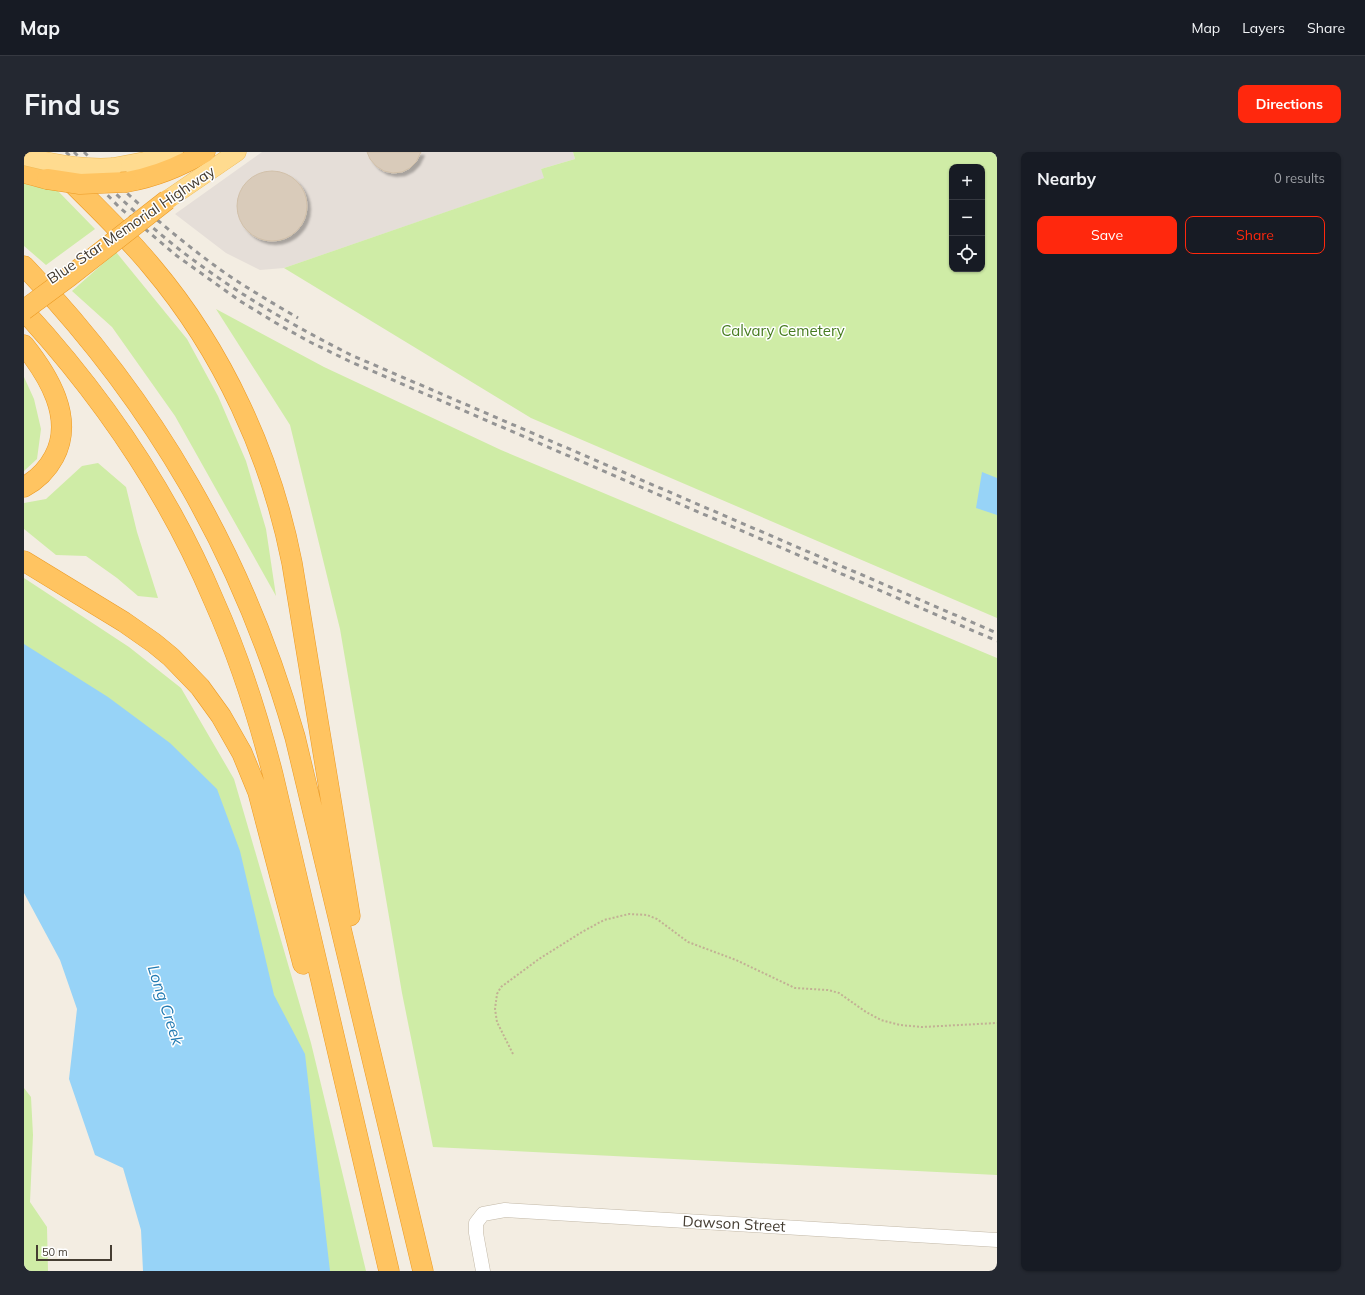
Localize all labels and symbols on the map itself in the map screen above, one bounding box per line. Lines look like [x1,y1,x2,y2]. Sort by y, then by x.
street label: Blue Star Memorial Highway [43,161,218,288]
park label: Calvary Cemetery [721,321,845,340]
water label: Long Creek [144,962,189,1048]
street label: Dawson Street [682,1211,786,1236]
scale bar [36,1243,112,1262]

